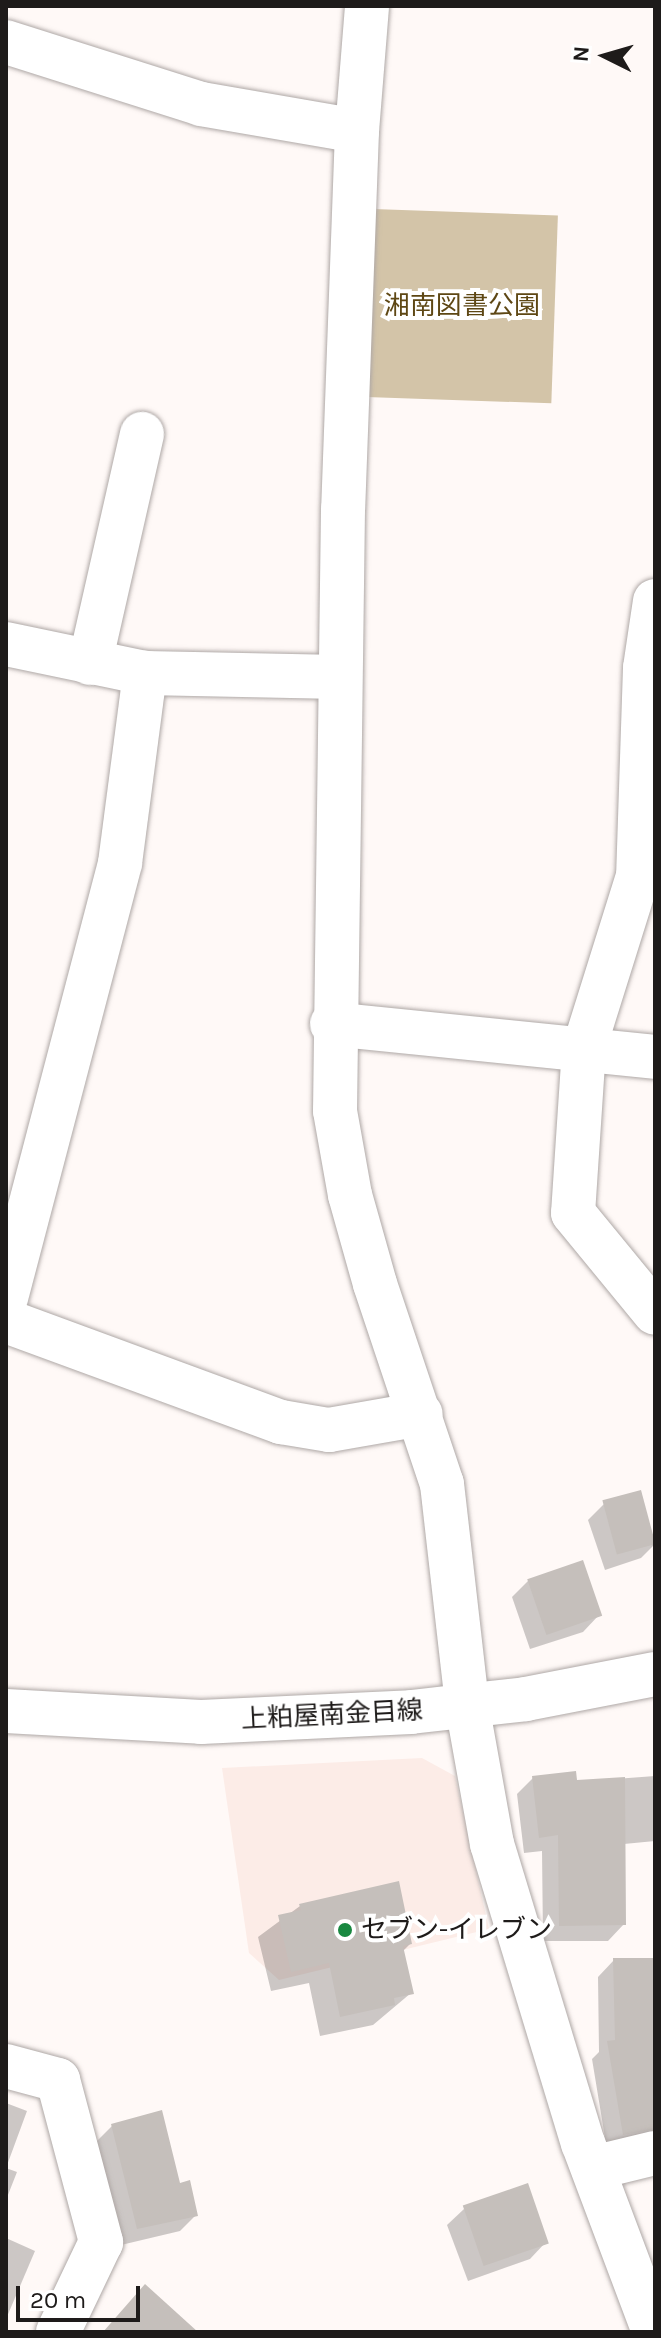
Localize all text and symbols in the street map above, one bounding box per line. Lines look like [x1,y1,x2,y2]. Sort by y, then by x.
north arrow [565,16,645,96]
text: N [567,45,595,63]
park label: 湘南図書公園 [384,290,540,322]
street label: 上粕屋南金目線 [240,1695,424,1735]
place label: セブン-イレブン [361,1914,552,1946]
marker: セブン-イレブン [336,1921,354,1939]
scale bar [20,2270,144,2320]
text: 20 m [30,2286,86,2314]

